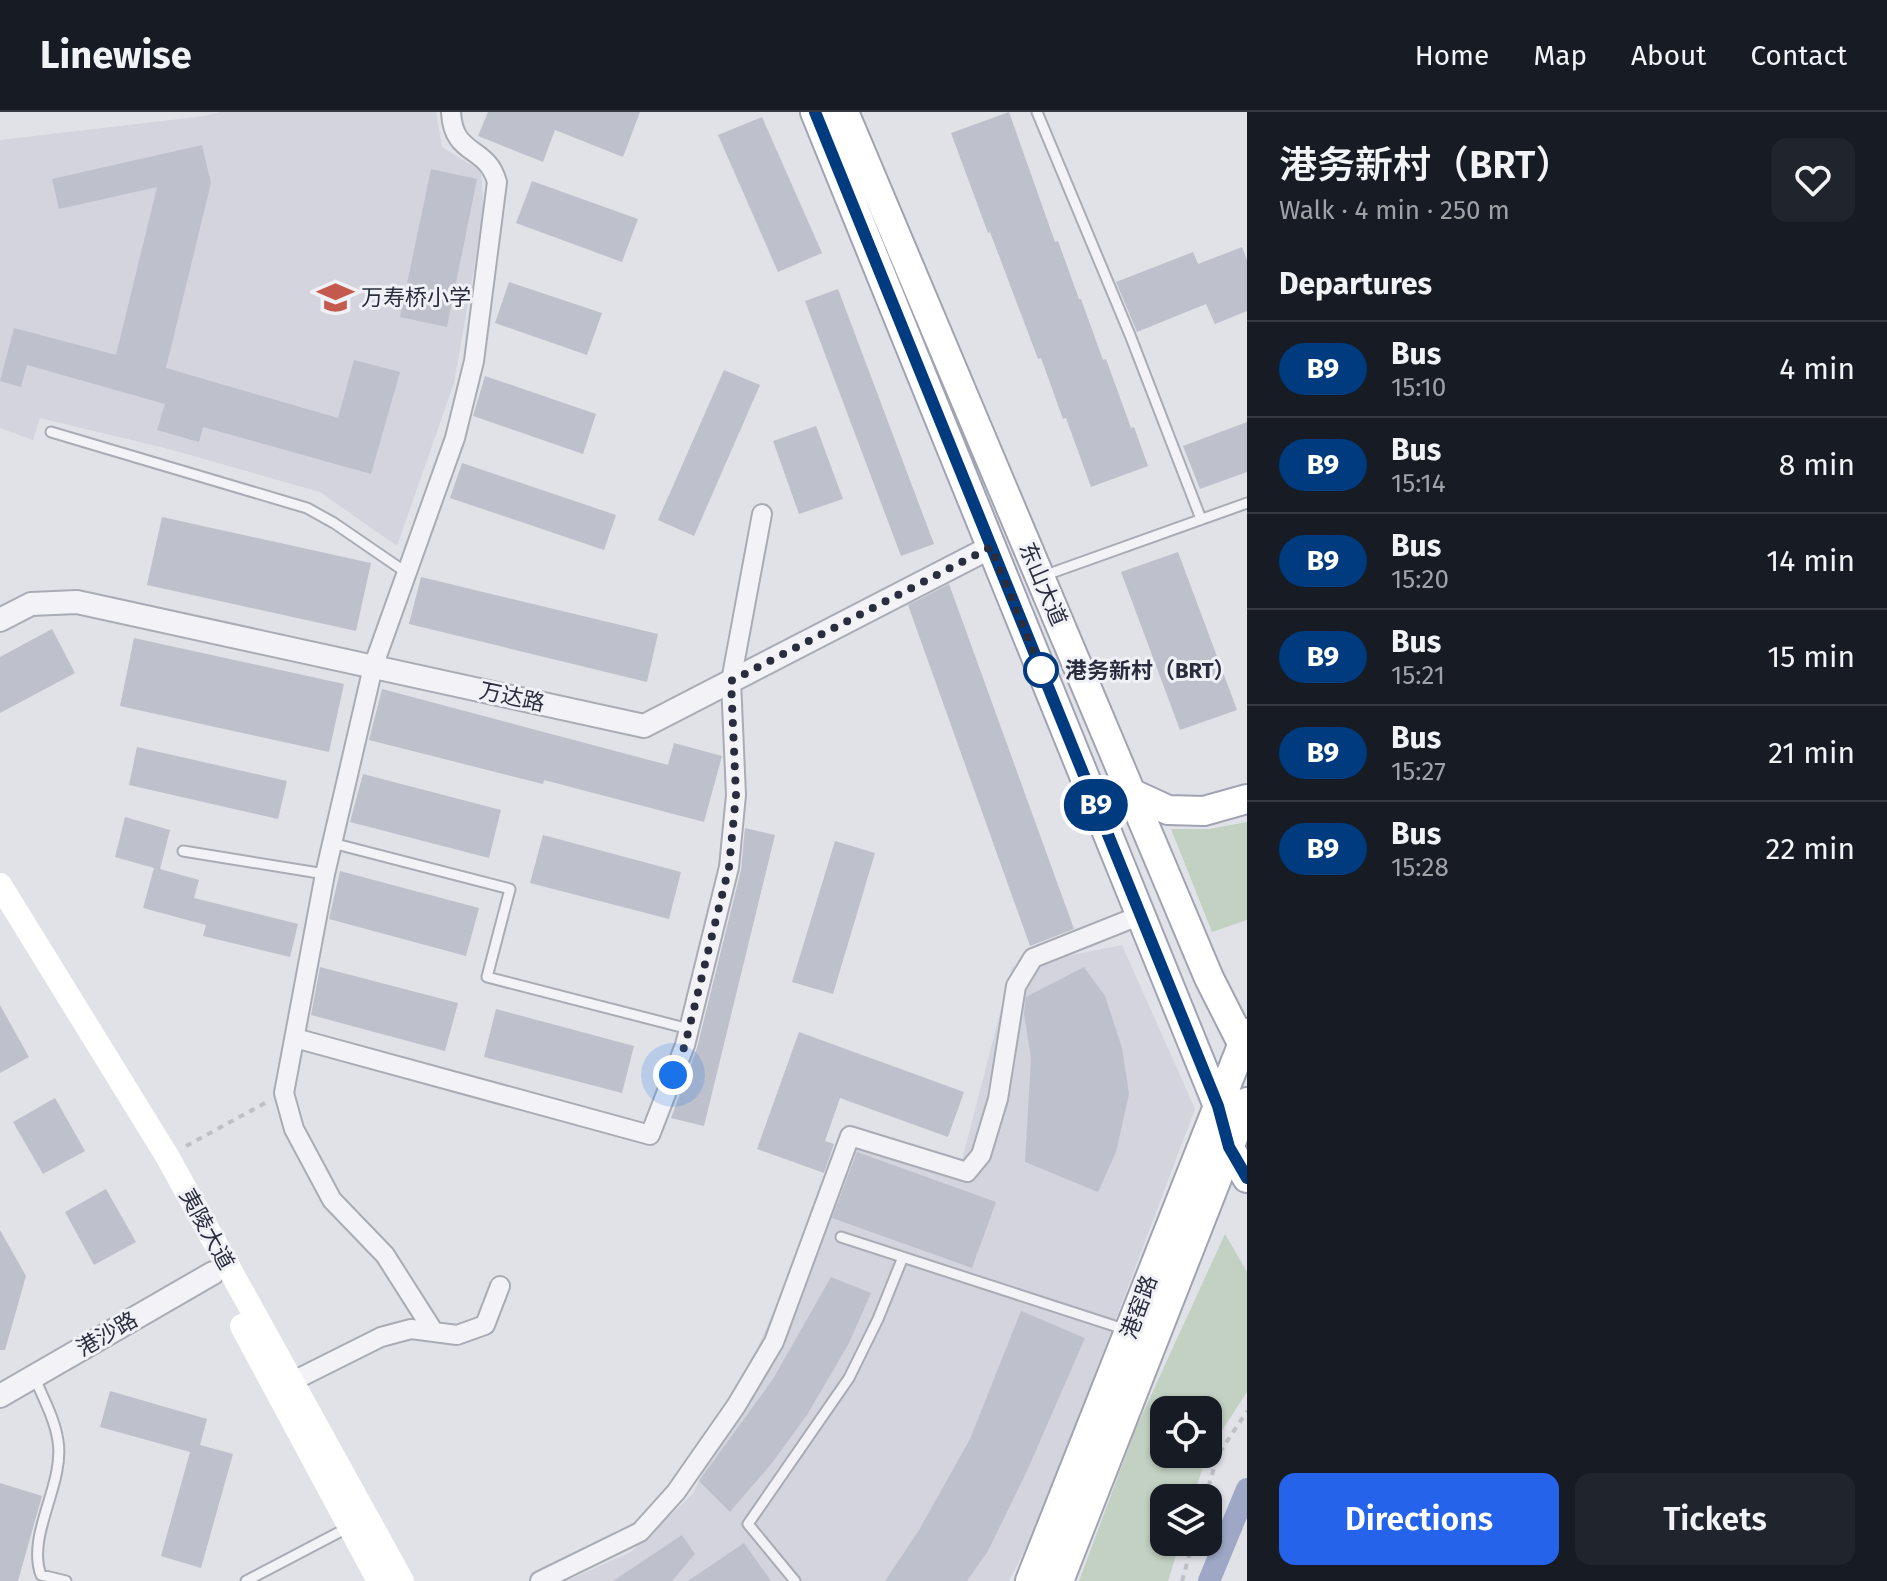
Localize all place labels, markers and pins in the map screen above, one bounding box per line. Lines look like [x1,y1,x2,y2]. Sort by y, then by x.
school or university icon: 万寿桥小学 [316,278,354,316]
place label: 万寿桥小学 [361,284,471,311]
marker: 港务新村（BRT） [1024,653,1058,687]
place label: 港务新村（BRT） [1065,657,1236,684]

